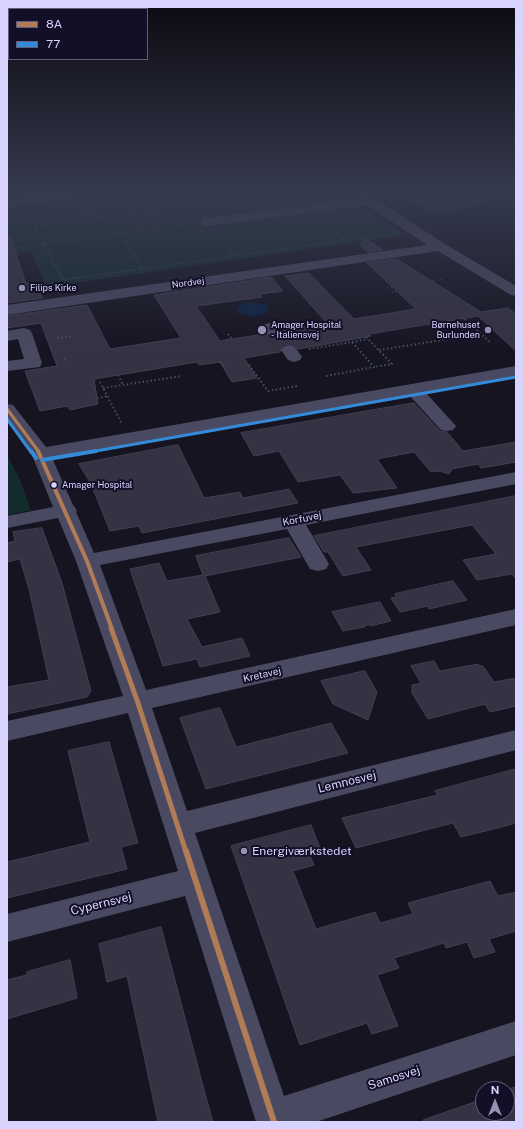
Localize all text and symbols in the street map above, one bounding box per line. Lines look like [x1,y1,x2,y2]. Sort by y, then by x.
legend [8,8,148,60]
text: 8A [46,17,62,31]
text: 77 [46,37,61,51]
street label: Nordvej [171,275,205,291]
marker: Filips Kirke [17,283,27,293]
place label: Filips Kirke [30,283,77,293]
place label: Amager Hospital - Italiensvej [271,320,342,341]
place label: Børnehuset Burlunden [431,320,480,341]
marker: Amager Hospital - Italiensvej [256,324,268,336]
marker: Børnehuset Burlunden [483,325,493,335]
marker: Amager Hospital [49,480,59,490]
place label: Amager Hospital [62,480,133,490]
street label: Korfuvej [282,509,322,529]
street label: Kretavej [242,665,282,685]
street label: Lemnosvej [316,768,378,796]
place label: Energiværkstedet [252,844,352,858]
marker: Energiværkstedet [239,846,249,856]
street label: Cypernsvej [69,890,133,918]
street label: Samosvej [366,1063,422,1093]
north arrow [475,1081,515,1121]
text: N [491,1084,499,1096]

